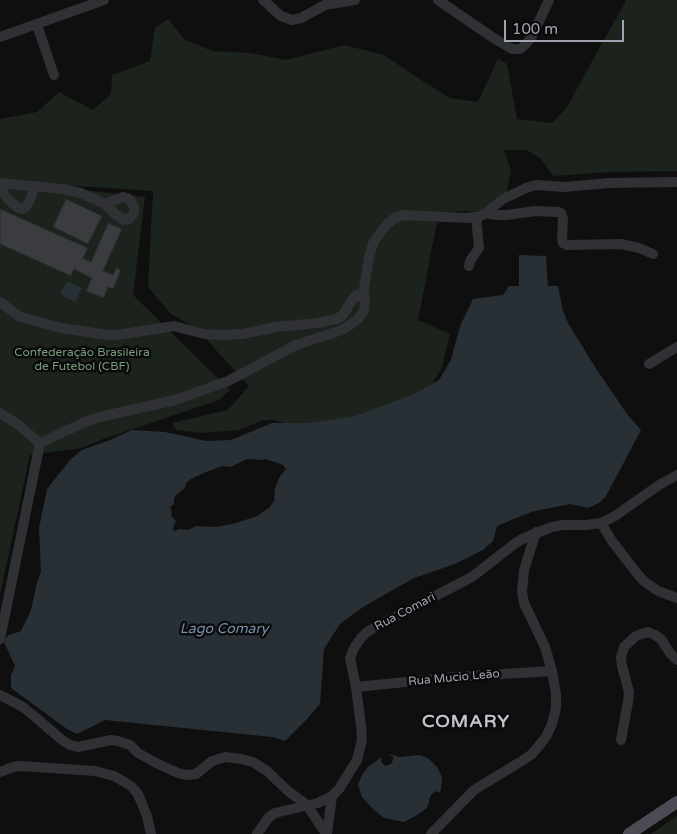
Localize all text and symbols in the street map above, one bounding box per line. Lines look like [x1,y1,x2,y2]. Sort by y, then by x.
scale bar [507,10,627,42]
text: 100 m [512,20,558,38]
park label: Confederação Brasileira de Futebol (CBF) [14,346,150,374]
street label: Rua Comari [372,590,438,634]
water label: Lago Comary [180,621,268,637]
street label: Rua Mucio Leão [408,667,500,689]
district label: COMARY [421,711,511,733]

